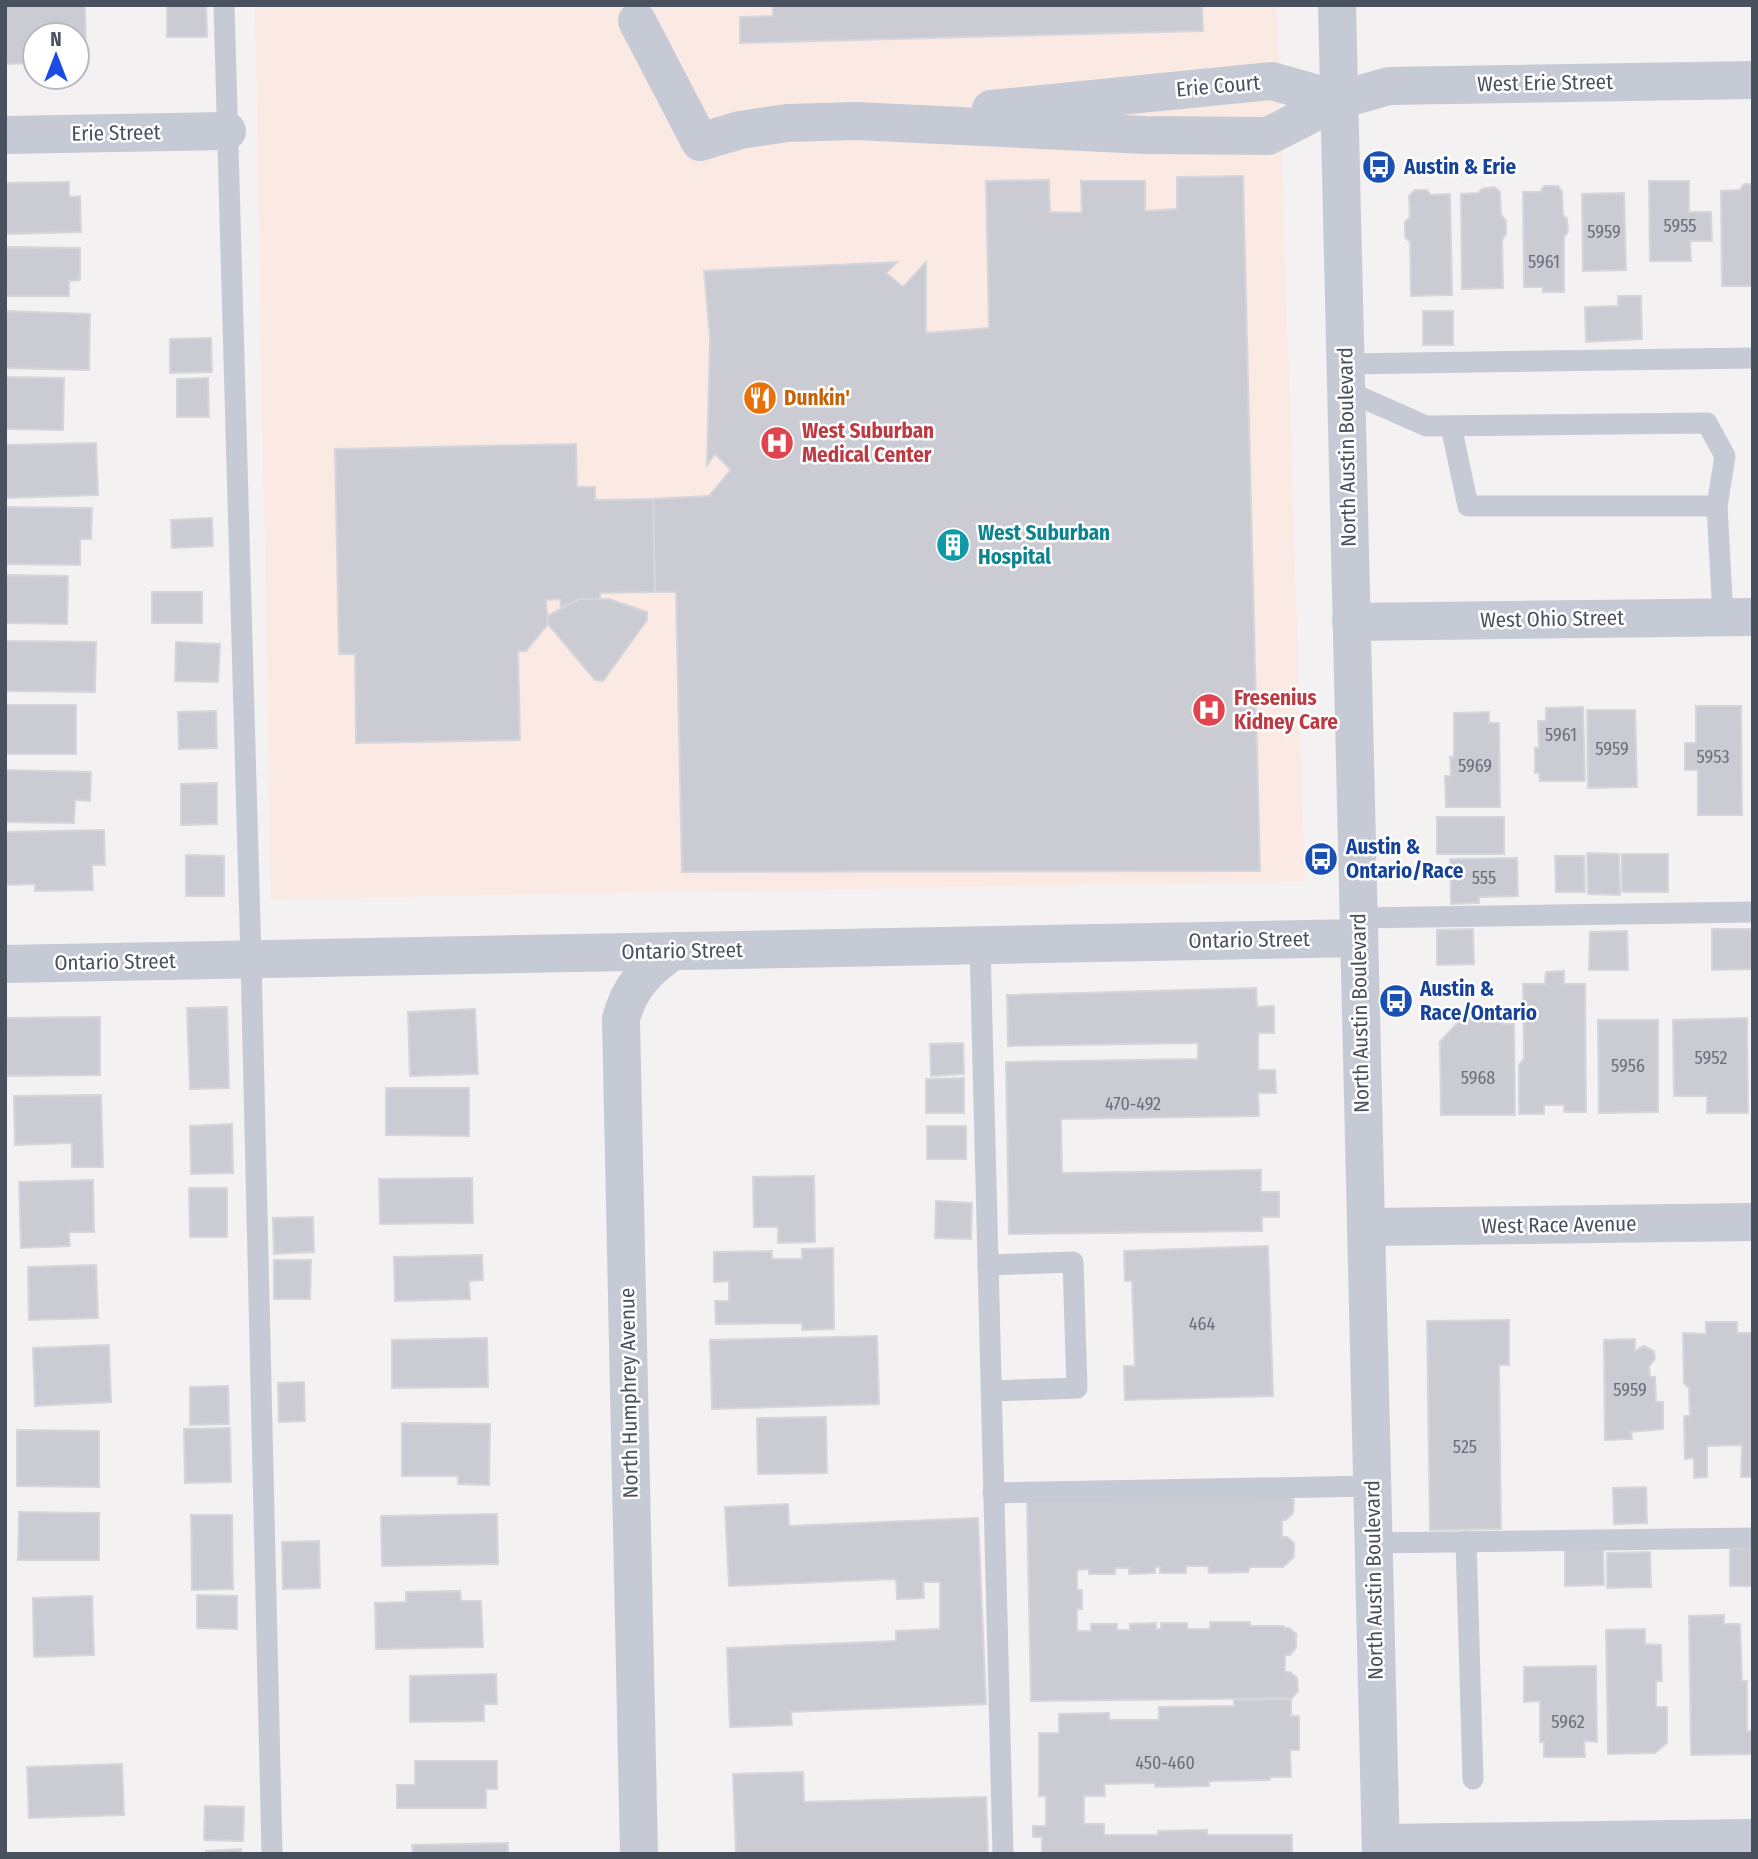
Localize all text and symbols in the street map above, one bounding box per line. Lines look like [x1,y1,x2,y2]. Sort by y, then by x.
north arrow [21,21,91,91]
text: N [50,28,62,51]
street label: Erie Court [1175,69,1261,103]
street label: West Erie Street [1477,69,1613,97]
street label: Erie Street [71,119,161,147]
bus stop icon: Austin & Erie [1360,148,1398,186]
place label: Austin & Erie [1403,154,1516,180]
house number: 5955 [1663,215,1697,237]
house number: 5959 [1587,221,1621,243]
house number: 5961 [1528,251,1560,273]
street label: North Austin Boulevard [1332,347,1362,547]
restaurant icon: Dunkin' [741,379,779,417]
place label: Dunkin' [784,385,850,411]
place label: West Suburban Medical Center [802,418,934,468]
hospital icon: West Suburban Medical Center [758,424,796,462]
place label: West Suburban Hospital [978,520,1110,570]
building icon: West Suburban Hospital [934,526,972,564]
street label: West Ohio Street [1480,605,1624,633]
place label: Fresenius Kidney Care [1234,685,1338,735]
hospital icon: Fresenius Kidney Care [1190,691,1228,729]
house number: 5961 [1545,724,1577,746]
house number: 5959 [1595,738,1629,760]
house number: 5953 [1697,746,1730,768]
house number: 5969 [1458,755,1492,777]
place label: Austin & Ontario/Race [1345,834,1464,884]
bus stop icon: Austin & Ontario/Race [1302,840,1340,878]
house number: 555 [1472,867,1496,889]
street label: North Austin Boulevard [1345,913,1375,1113]
street label: Ontario Street [1188,926,1310,954]
street label: Ontario Street [621,937,743,965]
street label: Ontario Street [54,948,176,976]
place label: Austin & Race/Ontario [1419,976,1537,1026]
bus stop icon: Austin & Race/Ontario [1377,982,1415,1020]
house number: 5952 [1695,1047,1727,1069]
house number: 5956 [1611,1055,1645,1077]
house number: 5968 [1461,1067,1495,1089]
house number: 470-492 [1105,1093,1161,1115]
street label: West Race Avenue [1481,1211,1637,1239]
street label: North Humphrey Avenue [614,1288,644,1498]
house number: 464 [1189,1313,1215,1335]
house number: 5959 [1613,1379,1647,1401]
house number: 525 [1453,1436,1477,1458]
street label: North Austin Boulevard [1359,1480,1389,1680]
house number: 5962 [1551,1711,1585,1733]
house number: 450-460 [1135,1752,1195,1774]

